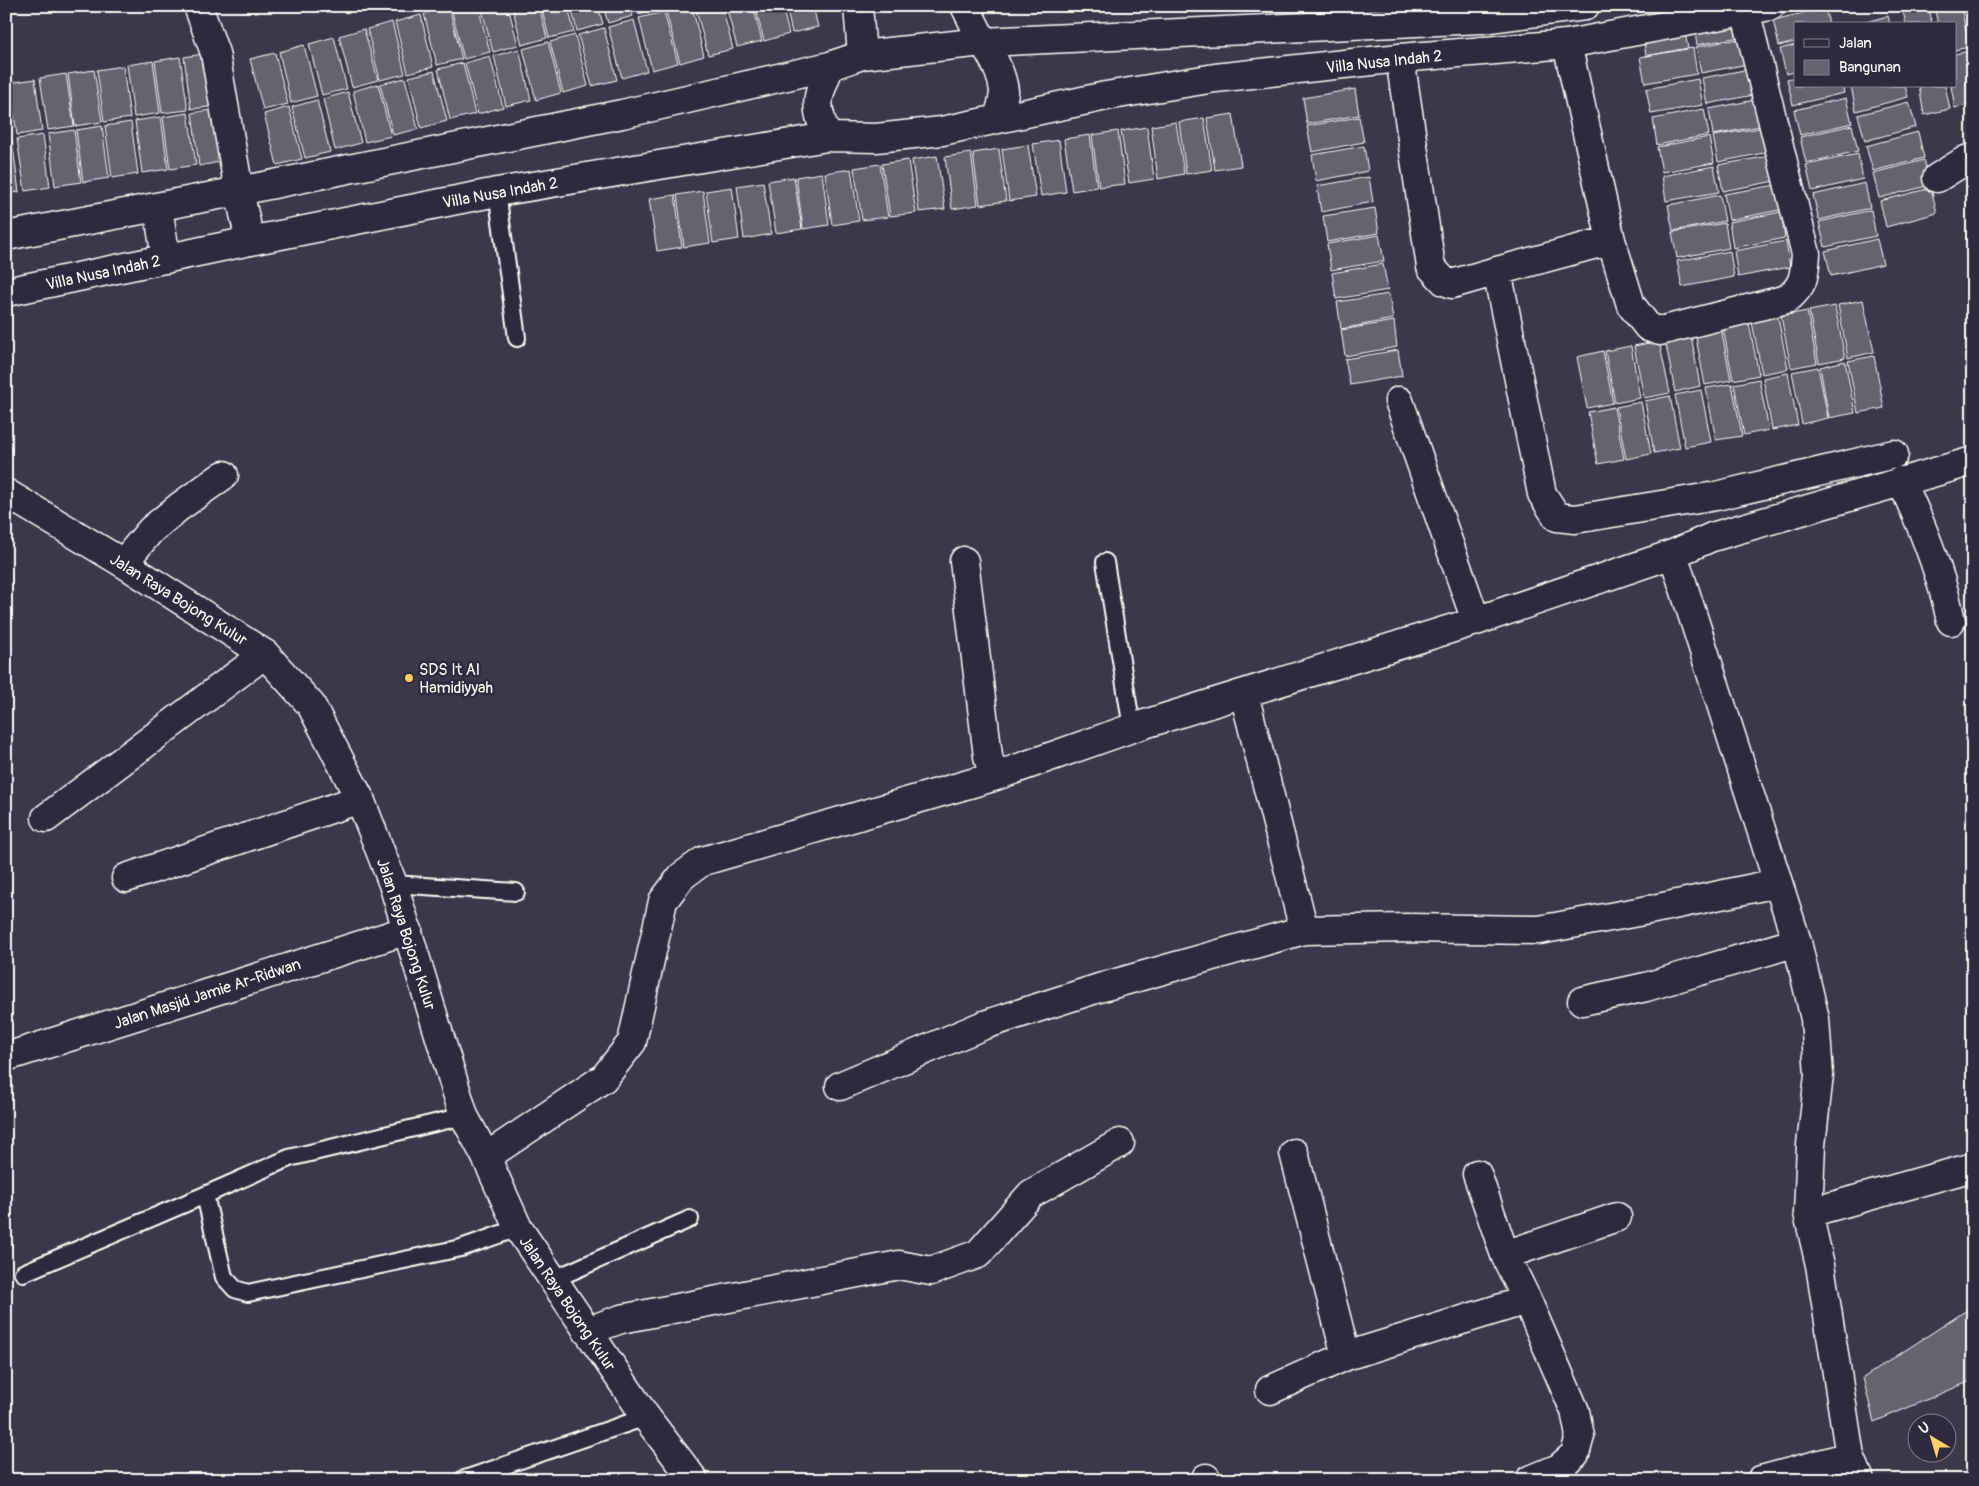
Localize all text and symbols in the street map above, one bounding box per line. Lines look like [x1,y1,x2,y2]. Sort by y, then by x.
legend [1794,22,1956,88]
text: Jalan [1839,34,1872,53]
street label: Villa Nusa Indah 2 [1325,46,1443,78]
text: Bangunan [1839,58,1901,77]
street label: Villa Nusa Indah 2 [441,173,559,213]
street label: Villa Nusa Indah 2 [44,251,162,295]
street label: Jalan Raya Bojong Kulur [106,549,251,650]
place label: SDS It Al Hamidiyyah [419,660,493,698]
marker: SDS It Al Hamidiyyah [403,672,415,684]
street label: Jalan Raya Bojong Kulur [372,856,440,1013]
street label: Jalan Masjid Jamie Ar-Ridwan [111,954,303,1034]
street label: Jalan Raya Bojong Kulur [515,1232,620,1375]
north arrow [1906,1414,1956,1464]
text: U [1915,1419,1933,1438]

